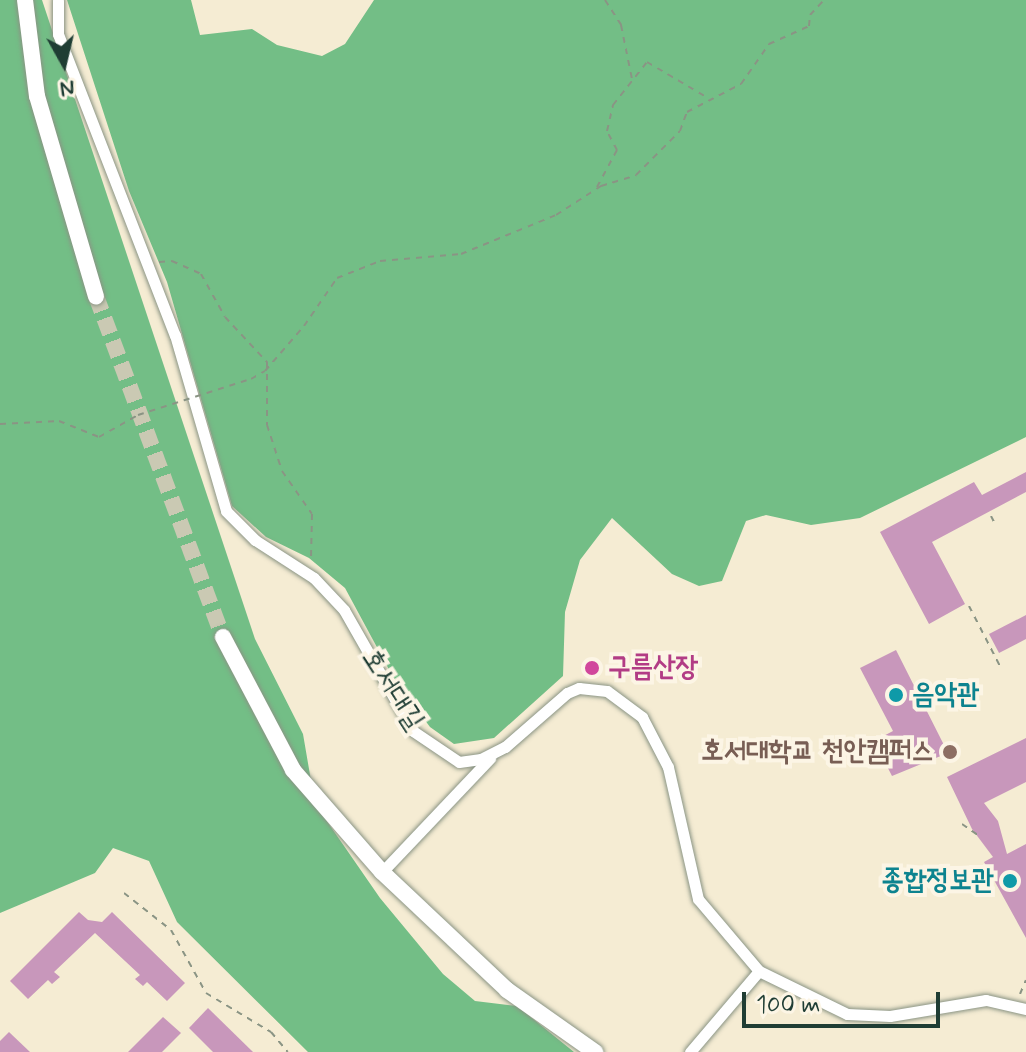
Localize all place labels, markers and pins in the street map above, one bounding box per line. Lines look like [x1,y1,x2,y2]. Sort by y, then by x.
place label: 구름산장 [608,651,698,685]
marker: 구름산장 [583,659,601,677]
place label: 음악관 [912,678,980,712]
marker: 음악관 [887,686,905,704]
place label: 호서대학교 천안캠퍼스 [701,735,934,769]
marker: 호서대학교 천안캠퍼스 [941,743,959,761]
place label: 종합정보관 [881,864,994,898]
marker: 종합정보관 [1001,872,1019,890]

